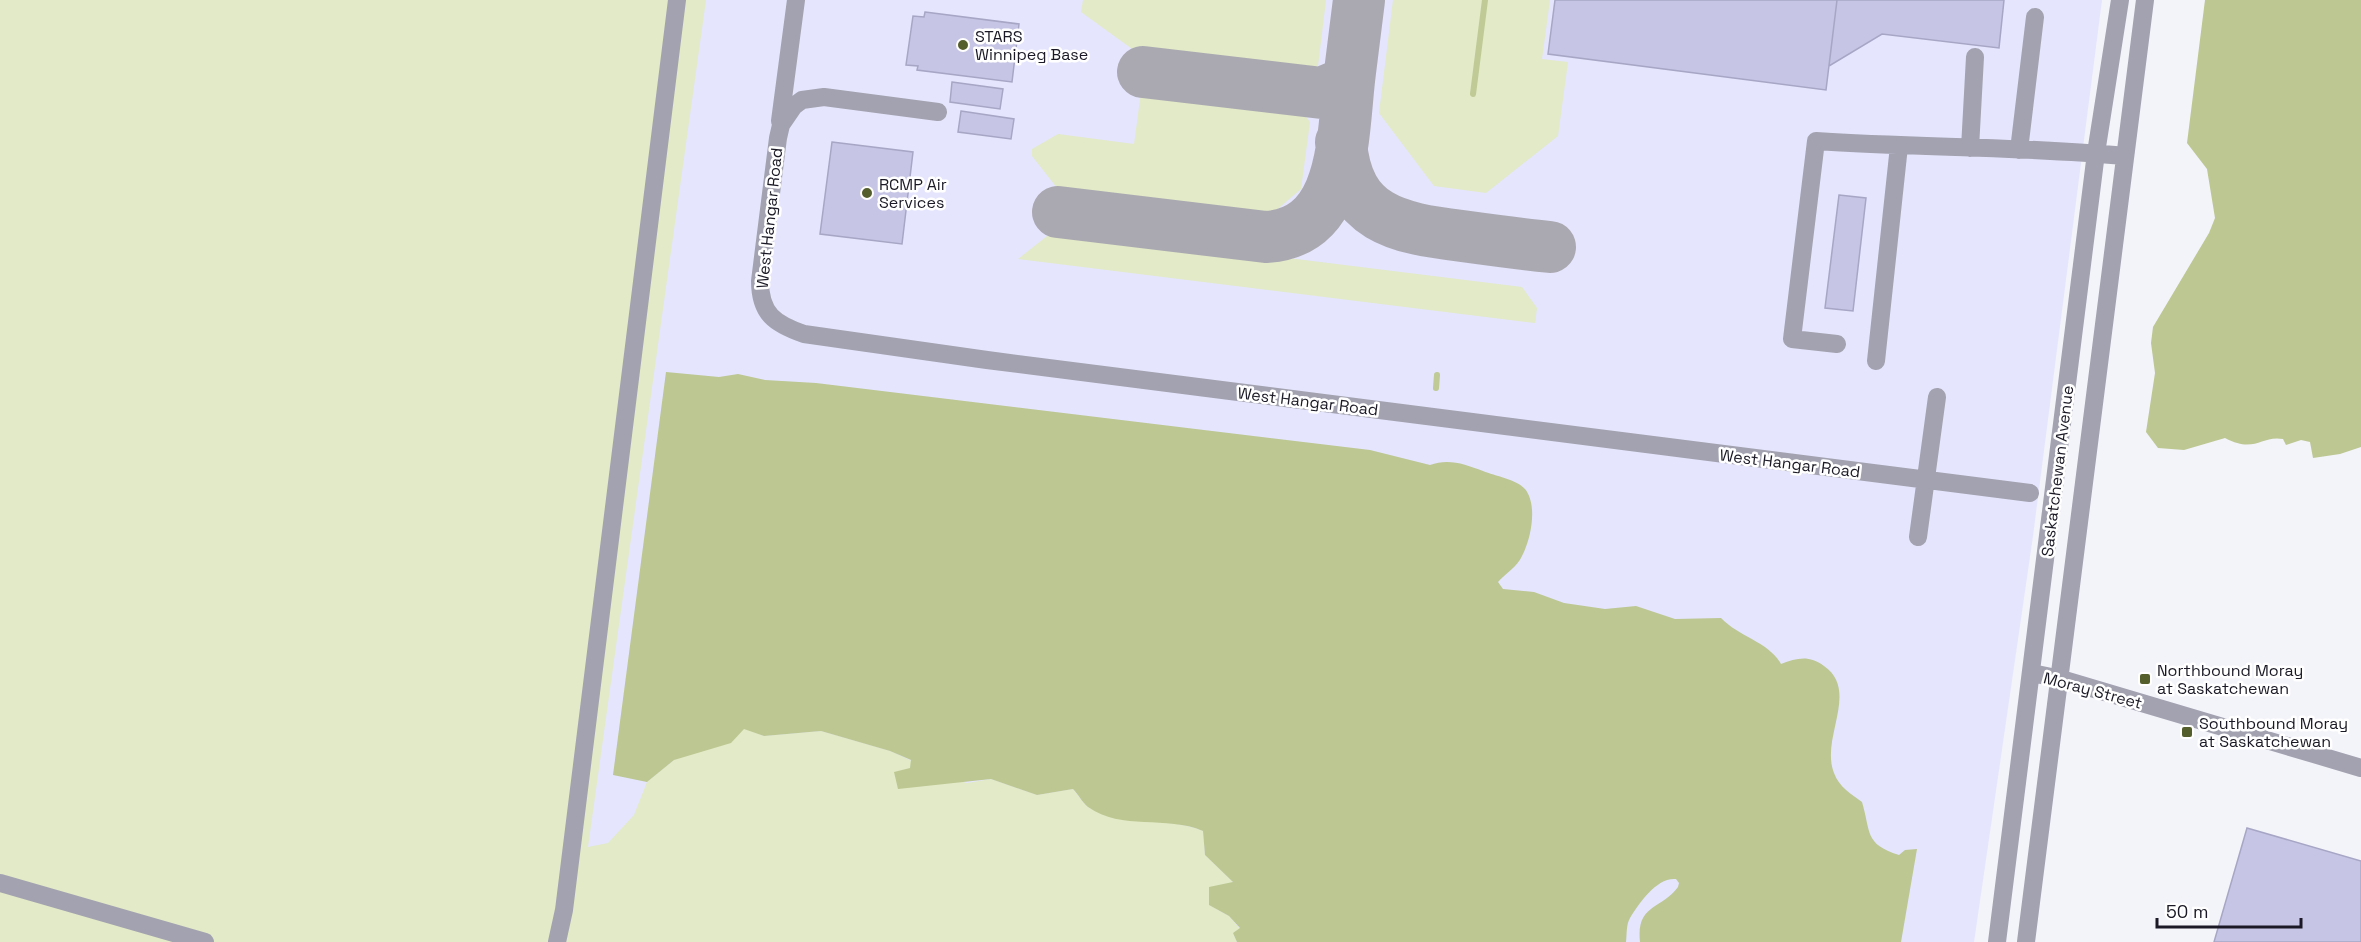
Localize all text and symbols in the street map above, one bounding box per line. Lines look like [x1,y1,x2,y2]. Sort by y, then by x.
place label: STARS Winnipeg Base [975,26,1088,65]
marker: STARS Winnipeg Base [956,38,970,52]
street label: West Hangar Road [752,147,787,289]
place label: RCMP Air Services [879,174,947,213]
marker: RCMP Air Services [860,186,874,200]
street label: West Hangar Road [1236,382,1379,421]
street label: Saskatchewan Avenue [2037,384,2078,558]
street label: West Hangar Road [1718,444,1861,483]
place label: Northbound Moray at Saskatchewan [2157,660,2303,699]
street label: Moray Street [2041,667,2145,714]
marker: Northbound Moray at Saskatchewan [2138,672,2152,686]
place label: Southbound Moray at Saskatchewan [2199,713,2348,752]
marker: Southbound Moray at Saskatchewan [2180,725,2194,739]
scale bar [2157,891,2301,929]
text: 50 m [2166,900,2208,923]

